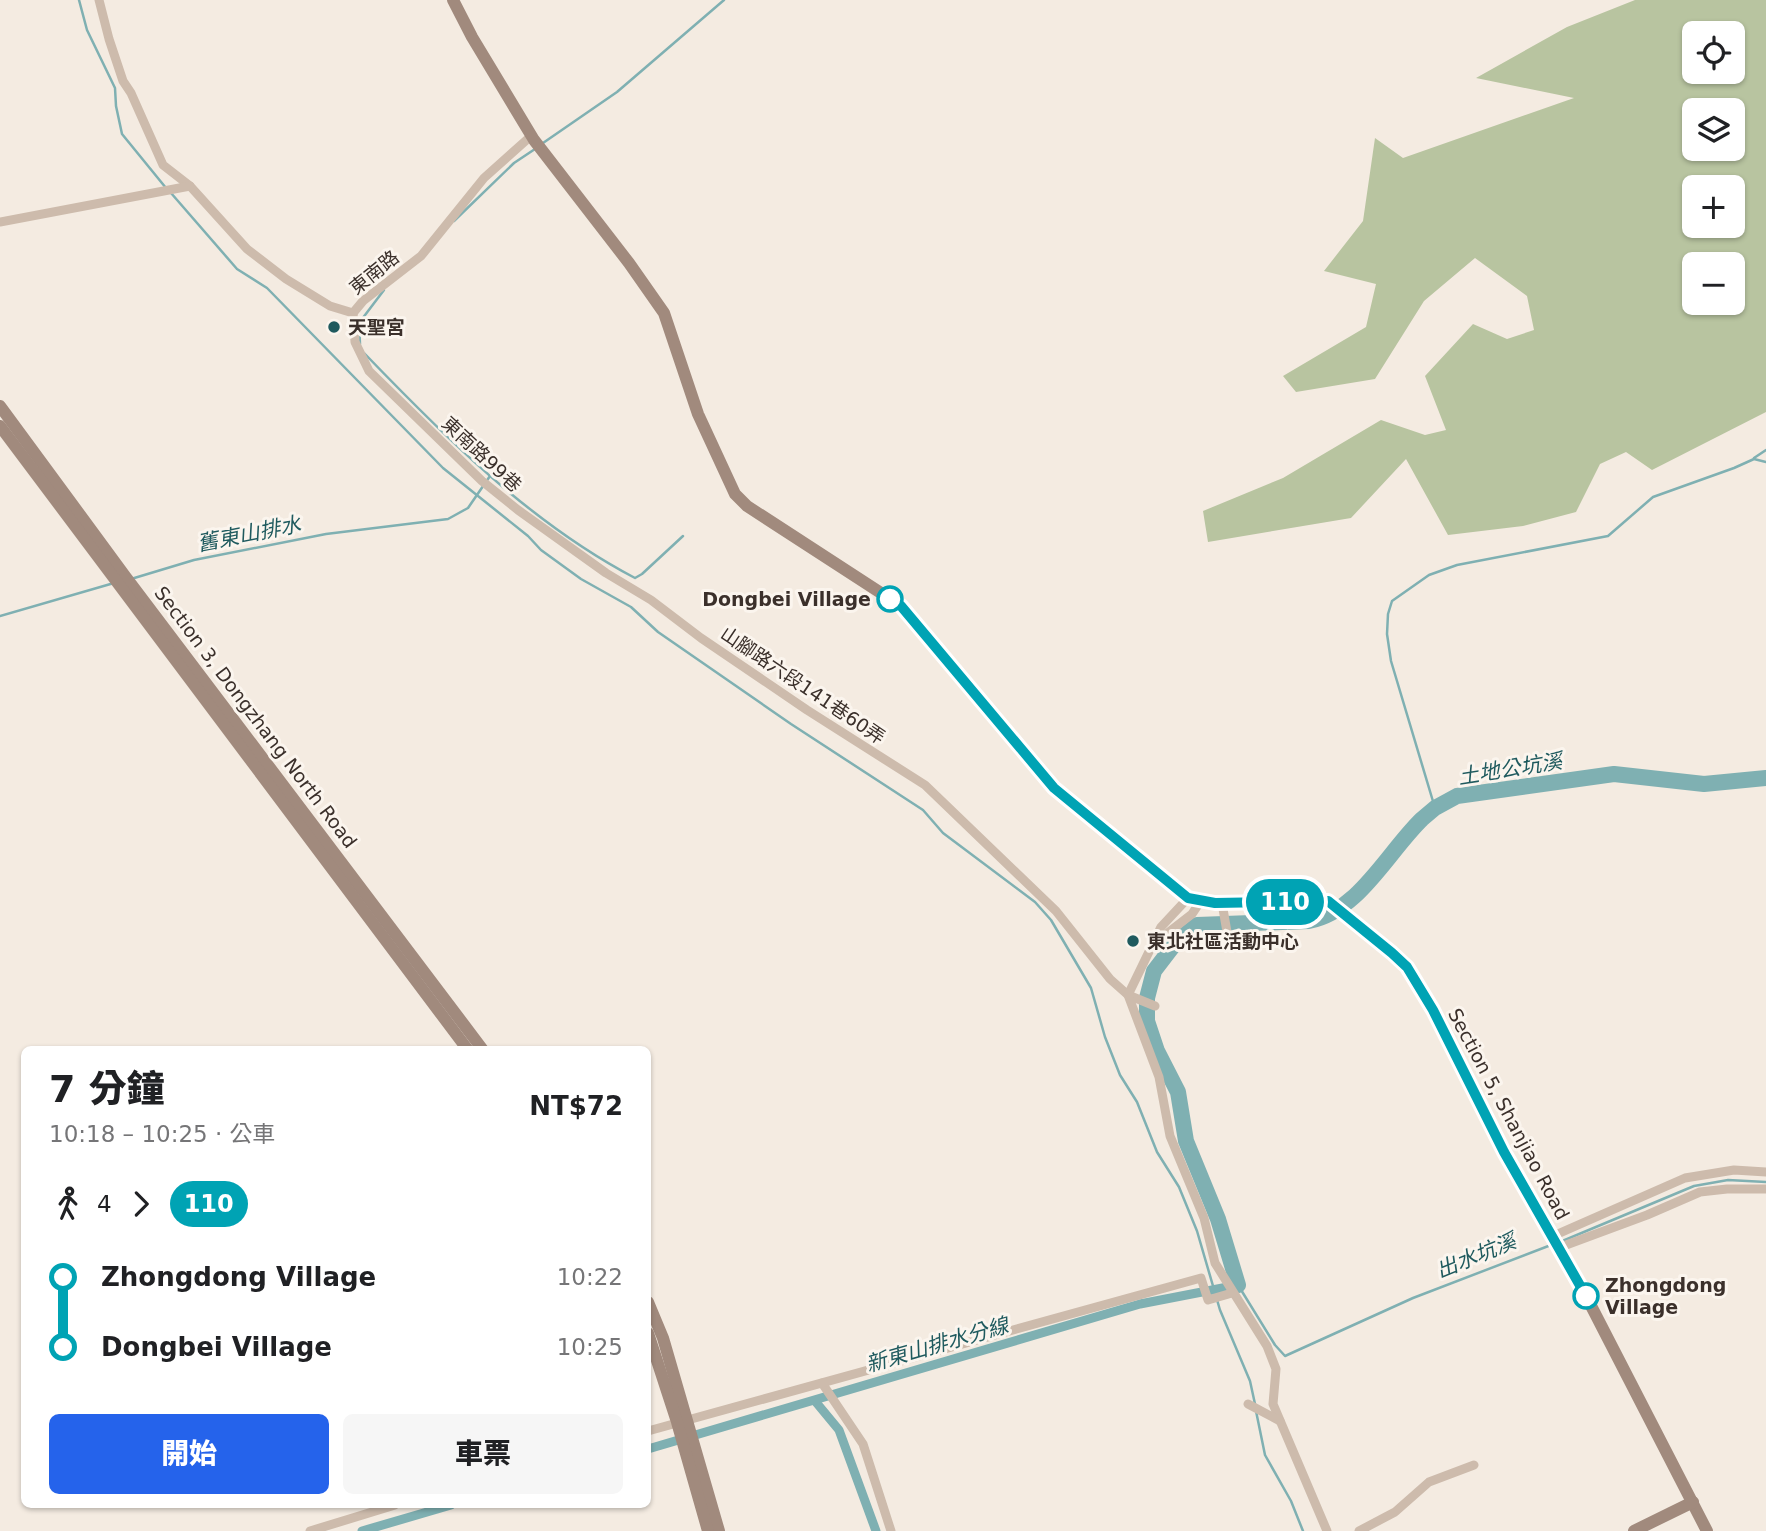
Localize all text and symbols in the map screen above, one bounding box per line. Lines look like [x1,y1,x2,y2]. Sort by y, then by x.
map controls [1682,21,1745,315]
button: locate [1682,21,1745,84]
button: layers [1682,98,1745,161]
button: + [1682,175,1745,238]
street label: 東南路 [345,246,403,298]
button: − [1682,252,1745,315]
place label: 天聖宮 [348,316,405,338]
marker: 天聖宮 [326,319,342,335]
street label: 東南路99巷 [438,412,526,496]
water label: 舊東山排水 [195,512,304,556]
street label: Section 3, Dongzhang North Road [150,582,362,852]
marker: Dongbei Village [877,586,903,612]
place label: Dongbei Village [702,588,871,610]
street label: 山腳路六段141巷60弄 [717,622,889,748]
water label: 土地公坑溪 [1456,748,1567,789]
line badge: 110 [1245,879,1325,925]
text: 110 [1260,888,1310,916]
place label: 東北社區活動中心 [1147,930,1299,952]
marker: 東北社區活動中心 [1125,933,1141,949]
street label: Section 5, Shanjiao Road [1444,1005,1574,1223]
text: 7 分鐘 [49,1067,165,1111]
text: NT$72 [529,1091,623,1121]
text: 10:18 – 10:25 · 公車 [49,1121,276,1147]
icon: walk [49,1185,87,1223]
icon: forward [122,1185,160,1223]
text: 110 [184,1190,234,1218]
text: 4 [97,1191,112,1217]
water label: 出水坑溪 [1433,1228,1522,1283]
text: Zhongdong Village [101,1262,376,1292]
text: 10:22 [557,1264,623,1290]
place label: Zhongdong Village [1605,1274,1726,1318]
marker: Zhongdong Village [1573,1283,1599,1309]
water label: 新東山排水分線 [863,1313,1013,1377]
text: Dongbei Village [101,1332,332,1362]
text: 10:25 [557,1334,623,1360]
button: 開始 [49,1414,329,1494]
button: 車票 [343,1414,623,1494]

